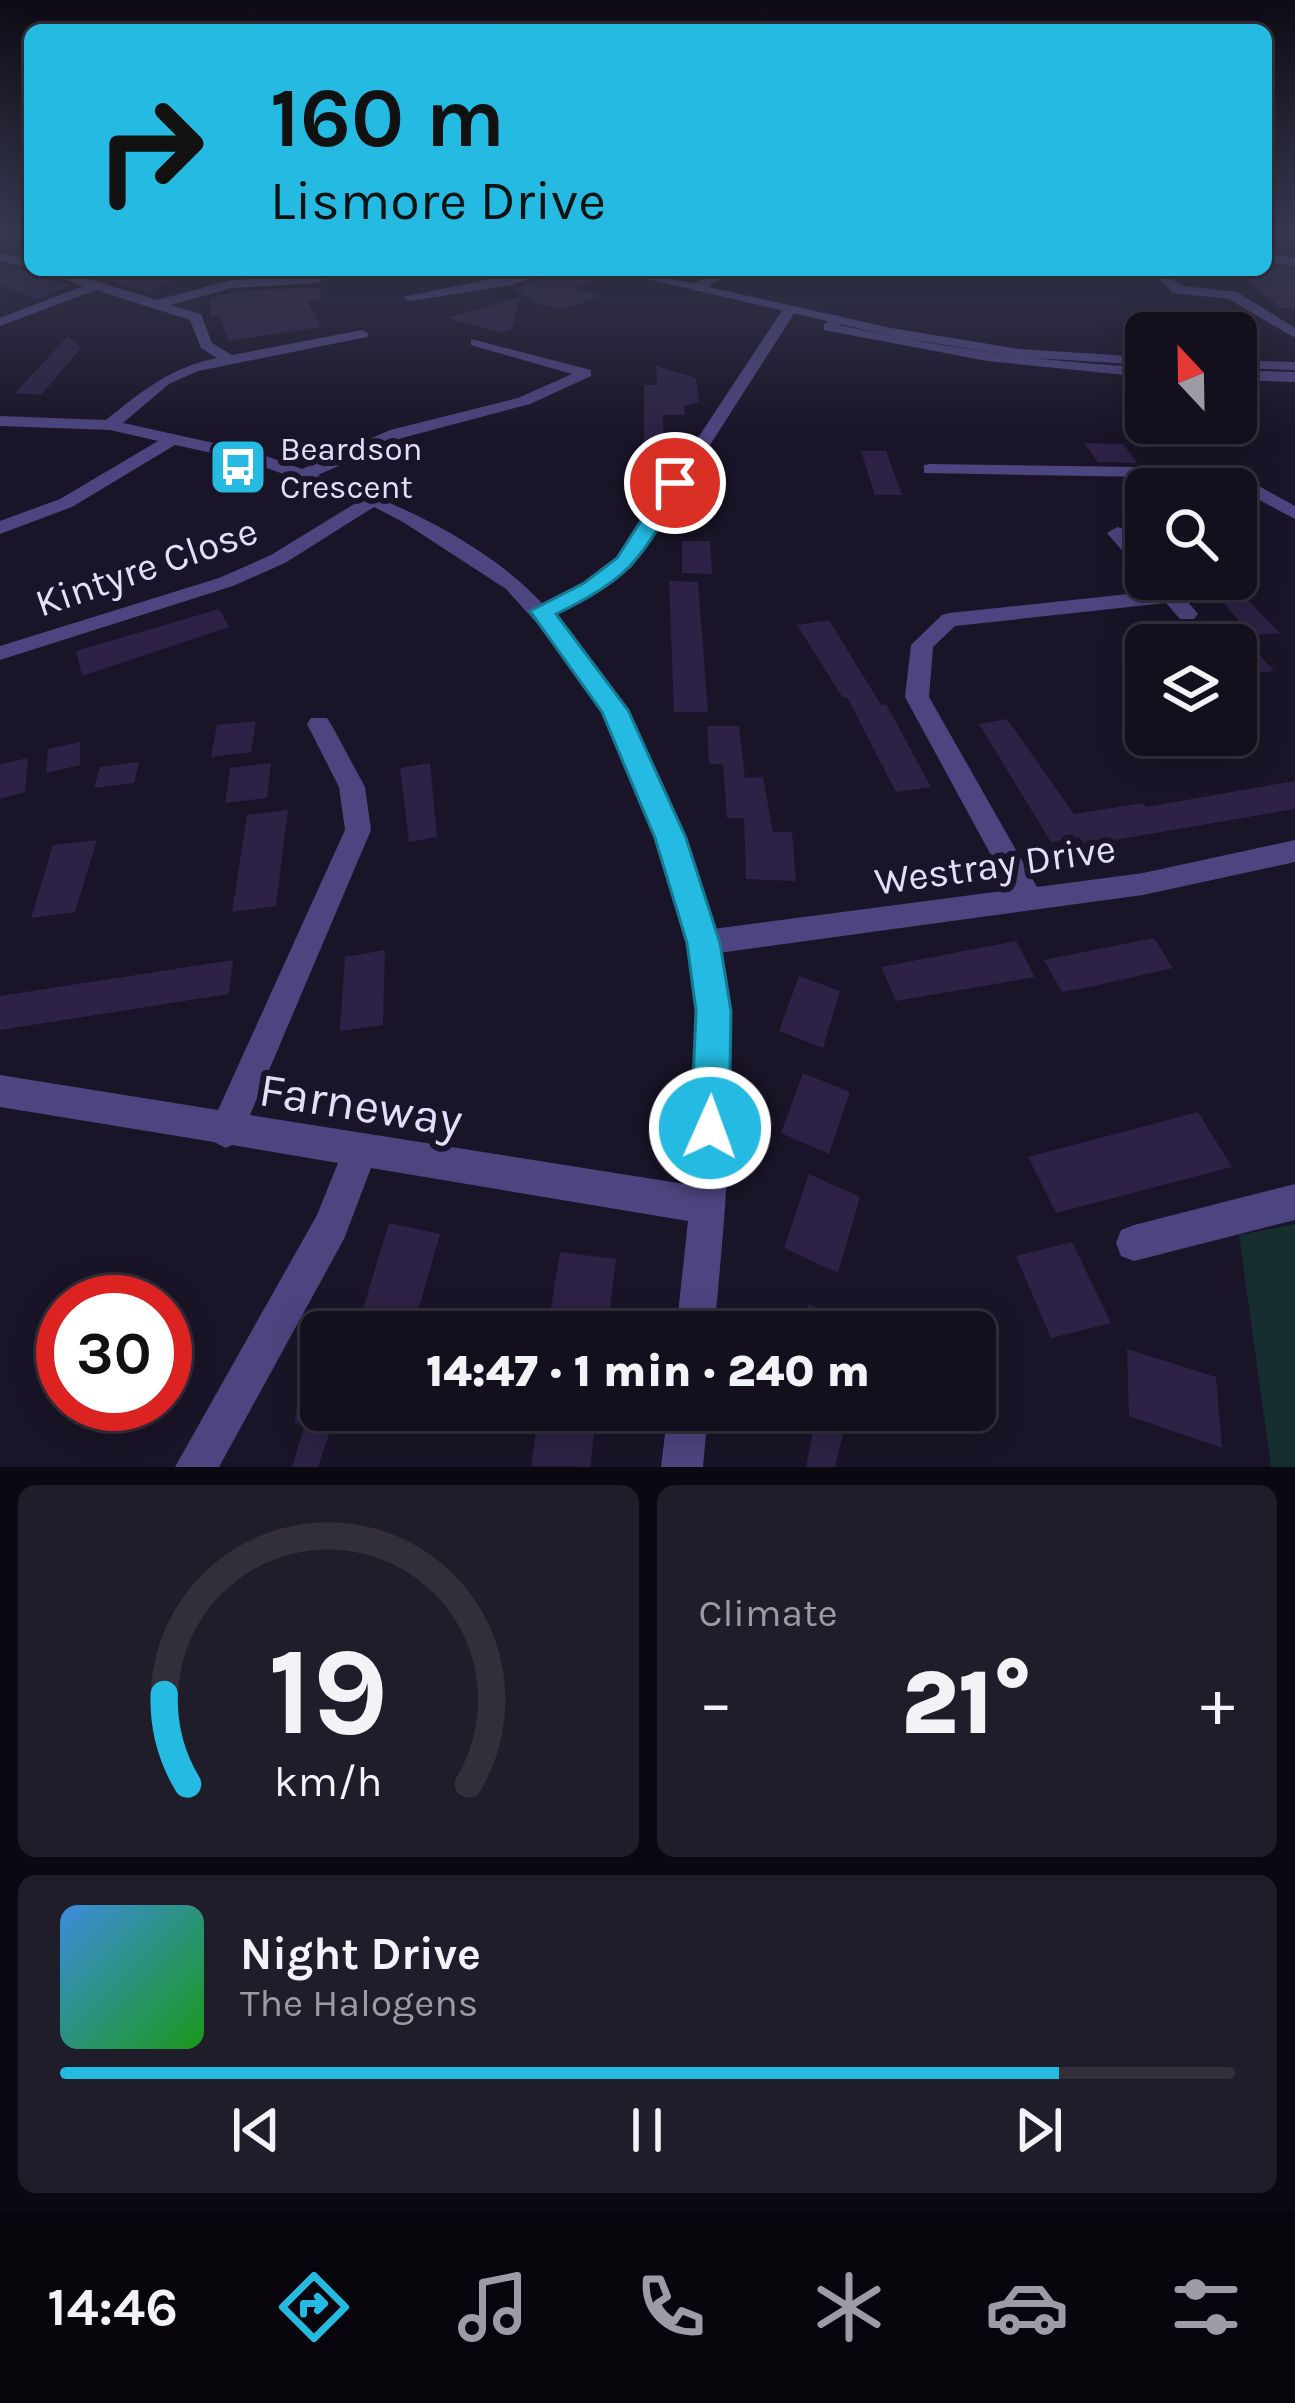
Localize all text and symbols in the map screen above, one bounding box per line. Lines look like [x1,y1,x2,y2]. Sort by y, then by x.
text: 160 m [270,69,505,167]
icon: right [72,72,228,228]
text: Lismore Drive [270,169,606,233]
north arrow [1125,312,1257,444]
map controls [1125,312,1257,756]
place label: Beardson Crescent [280,430,422,506]
pin [624,432,726,534]
bus stop icon: Beardson Crescent [207,436,269,498]
icon: arrive [642,450,708,516]
button: search [1125,468,1257,600]
street label: Kintyre Close [29,507,263,626]
button: layers [1125,624,1257,756]
street label: Westray Drive [872,825,1119,905]
street label: Farneway [255,1061,466,1150]
position arrow [647,1065,773,1191]
speed limit sign: 30 [36,1275,192,1431]
text: 14:47 · 1 min · 240 m [426,1345,870,1397]
text: Climate [699,1590,838,1636]
text: 19 [268,1619,389,1764]
text: 21° [901,1650,1032,1756]
text: − [699,1664,733,1742]
text: + [1200,1664,1235,1742]
text: km/h [274,1757,383,1807]
text: Night Drive [240,1928,481,1980]
text: The Halogens [240,1980,478,2026]
icon: previous [223,2097,289,2163]
icon: pause [614,2097,680,2163]
icon: next [1006,2097,1072,2163]
icon: directions [272,2265,356,2349]
icon: music [451,2265,535,2349]
icon: phone [629,2265,713,2349]
icon: climate [807,2265,891,2349]
icon: car [985,2265,1069,2349]
icon: filters [1164,2265,1248,2349]
text: 14:46 [47,2275,178,2339]

